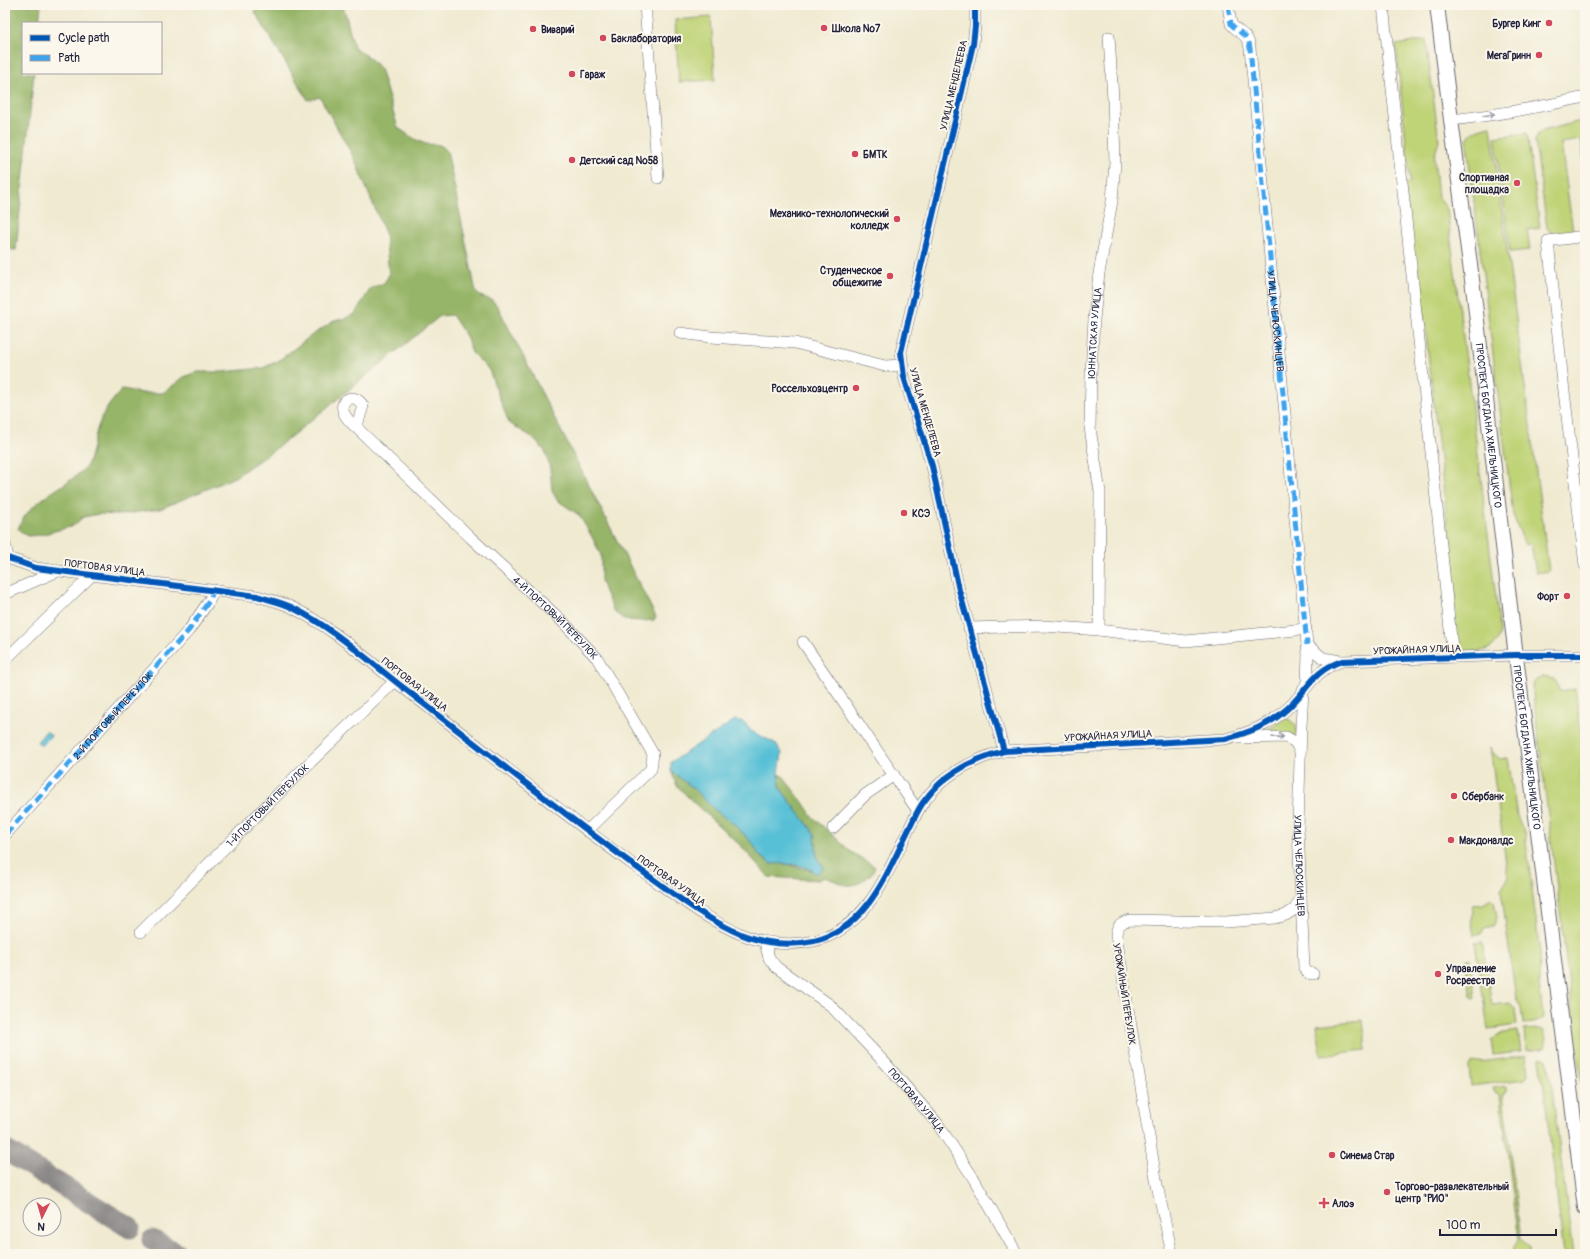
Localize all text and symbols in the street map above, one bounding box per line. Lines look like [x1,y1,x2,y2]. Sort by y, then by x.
place label: Бургер Кинг [1492,18,1542,30]
marker: Бургер Кинг [1544,18,1554,28]
legend [22,22,162,74]
marker: Школа №7 [819,23,829,33]
place label: Школа №7 [831,23,881,35]
marker: Виварий [528,24,538,34]
place label: Виварий [541,24,575,36]
text: Cycle path [58,31,110,46]
marker: Баклаборатория [598,33,608,43]
place label: Баклаборатория [611,33,681,45]
street label: УЛИЦА МЕНДЕЛЕЕВА [938,38,970,132]
place label: МегаГринн [1487,50,1531,62]
marker: МегаГринн [1534,50,1544,60]
text: Path [58,51,80,66]
marker: Гараж [567,69,577,79]
place label: Гараж [580,69,606,81]
one-way arrow [1482,111,1495,119]
marker: БМТК [850,149,860,159]
place label: БМТК [863,149,888,161]
marker: Детский сад №58 [567,155,577,165]
place label: Детский сад №58 [579,155,658,167]
place label: Спортивная площадка [1459,172,1509,196]
marker: Спортивная площадка [1512,178,1522,188]
place label: Механико-технологический колледж [770,208,890,232]
marker: Механико-технологический колледж [892,214,902,224]
place label: Студенческое общежитие [820,265,883,289]
street label: УЛИЦА ЧЕЛЮСКИНЦЕВ [1264,270,1286,373]
marker: Студенческое общежитие [885,271,895,281]
street label: ЮННАТСКАЯ УЛИЦА [1086,286,1104,379]
street label: ПРОСПЕКТ БОГДАНА ХМЕЛЬНИЦКОГО [1473,343,1504,509]
street label: УЛИЦА МЕНДЕЛЕЕВА [907,366,944,459]
place label: Россельхозцентр [772,383,848,395]
marker: Россельхозцентр [851,383,861,393]
marker: КСЭ [899,508,909,518]
place label: КСЭ [912,508,930,520]
street label: ПОРТОВАЯ УЛИЦА [64,557,146,579]
street label: 4-Й ПОРТОВЫЙ ПЕРЕУЛОК [510,574,600,662]
place label: Форт [1536,591,1560,603]
marker: Форт [1562,591,1572,601]
street label: УРОЖАЙНАЯ УЛИЦА [1373,641,1462,658]
street label: ПОРТОВАЯ УЛИЦА [379,655,450,715]
street label: ПРОСПЕКТ БОГДАНА ХМЕЛЬНИЦКОГО [1510,665,1543,830]
street label: 2-Й ПОРТОВЫЙ ПЕРЕУЛОК [71,669,156,762]
street label: УРОЖАЙНАЯ УЛИЦА [1064,727,1153,744]
one-way arrow [1271,733,1284,741]
street label: 1-Й ПОРТОВЫЙ ПЕРЕУЛОК [224,762,312,850]
marker: Сбербанк [1449,791,1459,801]
place label: Сбербанк [1462,791,1505,803]
street label: УЛИЦА ЧЕЛЮСКИНЦЕВ [1291,814,1307,917]
marker: Макдоналдс [1446,835,1456,845]
place label: Макдоналдс [1459,835,1513,847]
street label: ПОРТОВАЯ УЛИЦА [635,853,708,909]
street label: УРОЖАЙНЫЙ ПЕРЕУЛОК [1110,942,1139,1046]
place label: Управление Росреестра [1446,963,1497,987]
marker: Управление Росреестра [1433,969,1443,979]
street label: ПОРТОВАЯ УЛИЦА [885,1066,947,1136]
marker: Синема Стар [1327,1150,1337,1160]
place label: Синема Стар [1340,1150,1395,1162]
place label: Торгово-развлекательный центр "РИО" [1394,1181,1509,1205]
marker: Торгово-развлекательный центр "РИО" [1382,1187,1392,1197]
north arrow [22,1197,62,1237]
marker: Алоэ [1319,1198,1329,1208]
place label: Алоэ [1332,1198,1355,1210]
scale bar [1440,1211,1556,1237]
text: 100 m [1446,1218,1481,1233]
text: N [36,1220,45,1233]

